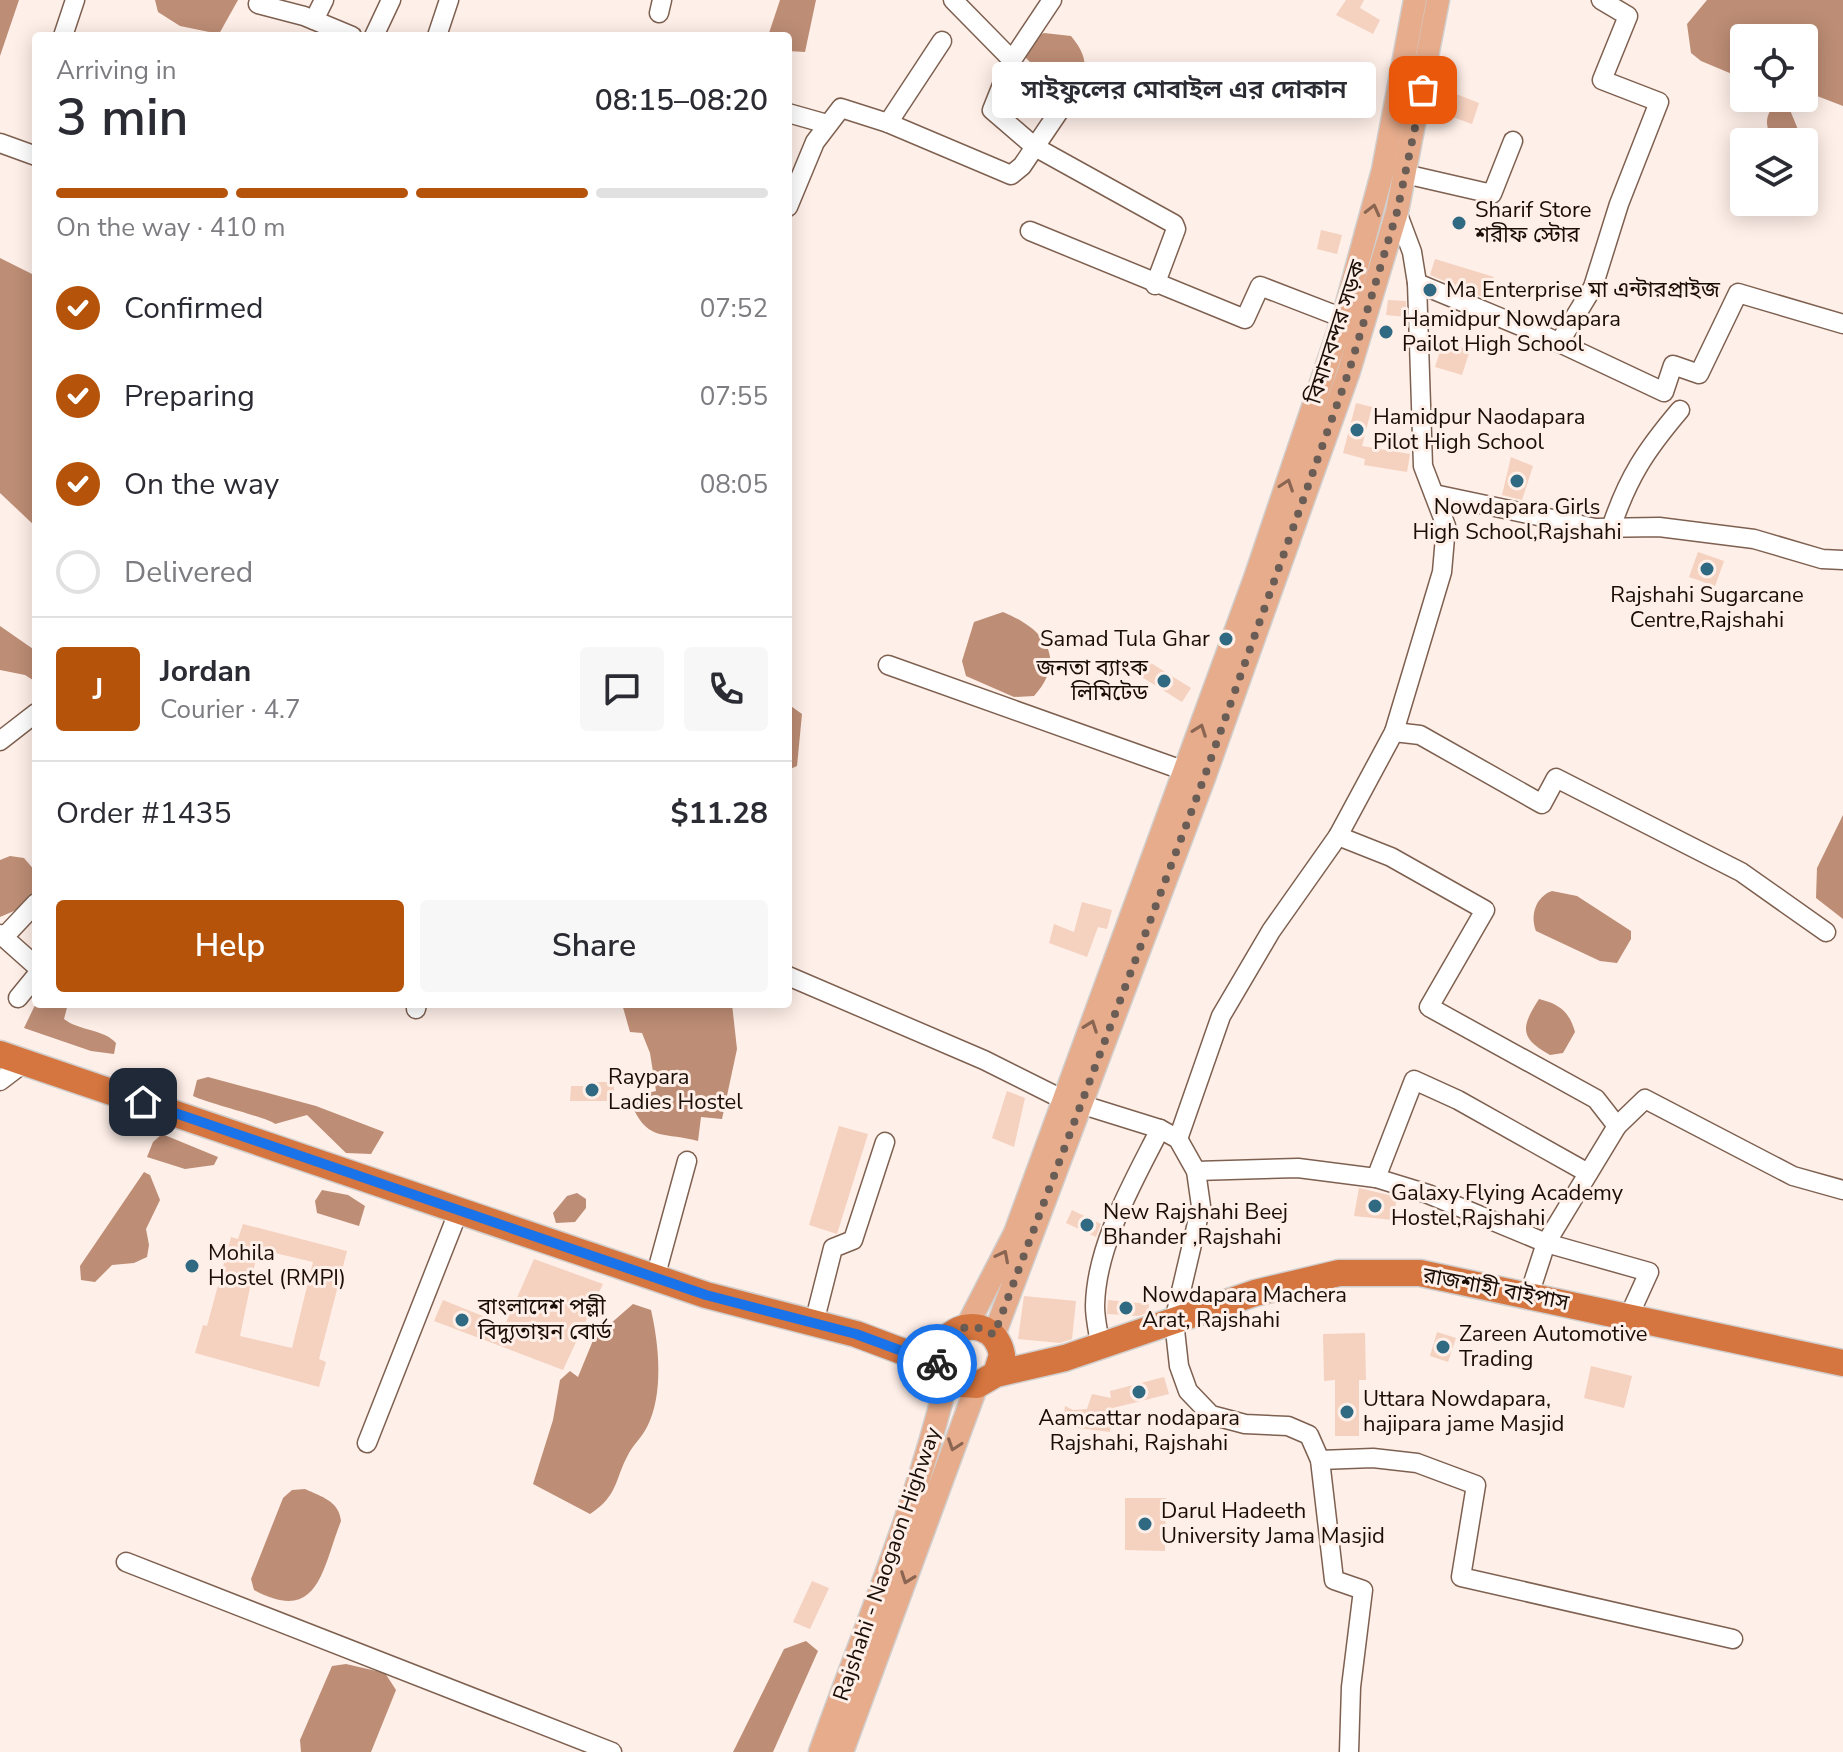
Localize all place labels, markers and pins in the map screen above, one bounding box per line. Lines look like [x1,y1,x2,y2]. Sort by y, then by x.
pin [1389,56,1457,124]
callout: সাইফুলের মোবাইল এর দোকান [991,62,1375,118]
place label: Sharif Store শরীফ স্টোর [1474,195,1591,250]
marker: Sharif Store শরীফ স্টোর [1450,214,1468,232]
place label: Ma Enterprise মা এন্টারপ্রাইজ [1446,275,1721,305]
marker: Ma Enterprise মা এন্টারপ্রাইজ [1421,281,1439,299]
place label: Hamidpur Nowdapara Pailot High School [1402,304,1621,359]
marker: Hamidpur Nowdapara Pailot High School [1377,323,1395,341]
place label: Hamidpur Naodapara Pilot High School [1373,402,1585,457]
marker: Hamidpur Naodapara Pilot High School [1348,421,1366,439]
marker: Nowdapara Girls High School,Rajshahi [1508,472,1526,490]
place label: Nowdapara Girls High School,Rajshahi [1412,492,1622,547]
marker: Rajshahi Sugarcane Centre,Rajshahi [1698,560,1716,578]
place label: Rajshahi Sugarcane Centre,Rajshahi [1610,580,1804,635]
place label: Samad Tula Ghar [1040,624,1210,654]
marker: Samad Tula Ghar [1217,630,1235,648]
place label: জনতা ব্যাংক লিমিটেড [1035,653,1148,708]
marker: জনতা ব্যাংক লিমিটেড [1155,672,1173,690]
place label: Raypara Ladies Hostel [608,1062,743,1117]
pin [109,1068,177,1136]
marker: Raypara Ladies Hostel [583,1081,601,1099]
place label: Galaxy Flying Academy Hostel,Rajshahi [1391,1178,1624,1233]
place label: New Rajshahi Beej Bhander ,Rajshahi [1103,1197,1288,1252]
marker: Galaxy Flying Academy Hostel,Rajshahi [1366,1197,1384,1215]
marker: New Rajshahi Beej Bhander ,Rajshahi [1078,1216,1096,1234]
place label: Mohila Hostel (RMPI) [208,1238,346,1293]
marker: Mohila Hostel (RMPI) [183,1257,201,1275]
place label: Nowdapara Machera Arat, Rajshahi [1142,1280,1347,1335]
place label: বাংলাদেশ পল্লী বিদ্যুতায়ন বোর্ড [477,1292,612,1347]
marker: Nowdapara Machera Arat, Rajshahi [1117,1299,1135,1317]
marker: বাংলাদেশ পল্লী বিদ্যুতায়ন বোর্ড [453,1311,471,1329]
place label: Zareen Automotive Trading [1459,1319,1648,1374]
marker: Zareen Automotive Trading [1434,1338,1452,1356]
marker: Aamcattar nodapara Rajshahi, Rajshahi [1130,1383,1148,1401]
place label: Uttara Nowdapara, hajipara jame Masjid [1363,1384,1564,1439]
place label: Aamcattar nodapara Rajshahi, Rajshahi [1038,1403,1240,1458]
marker: Uttara Nowdapara, hajipara jame Masjid [1338,1403,1356,1421]
place label: Darul Hadeeth University Jama Masjid [1161,1496,1385,1551]
marker: Darul Hadeeth University Jama Masjid [1136,1515,1154,1533]

